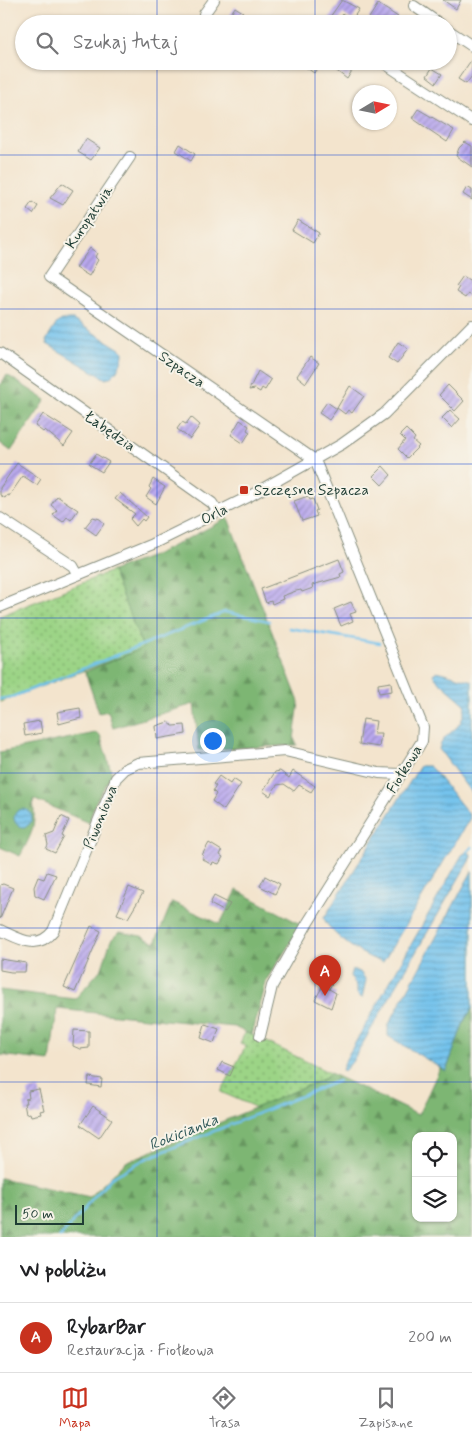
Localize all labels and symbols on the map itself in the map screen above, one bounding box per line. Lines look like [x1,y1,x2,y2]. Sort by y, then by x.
north arrow [352,85,397,130]
street label: Kuropatwia [61,181,119,253]
street label: Szpacza [154,347,208,393]
street label: Łabędzia [80,407,139,457]
place label: Szczęsne Szpacza [254,481,369,501]
marker: Szczęsne Szpacza [238,484,250,496]
street label: Orla [198,500,231,530]
your location [200,728,226,754]
street label: Fiołkowa [382,742,427,797]
street label: Piwoniowa [79,783,123,852]
pin: A [309,955,341,996]
water label: Rokicianka [146,1109,221,1156]
scale bar [15,1202,84,1225]

